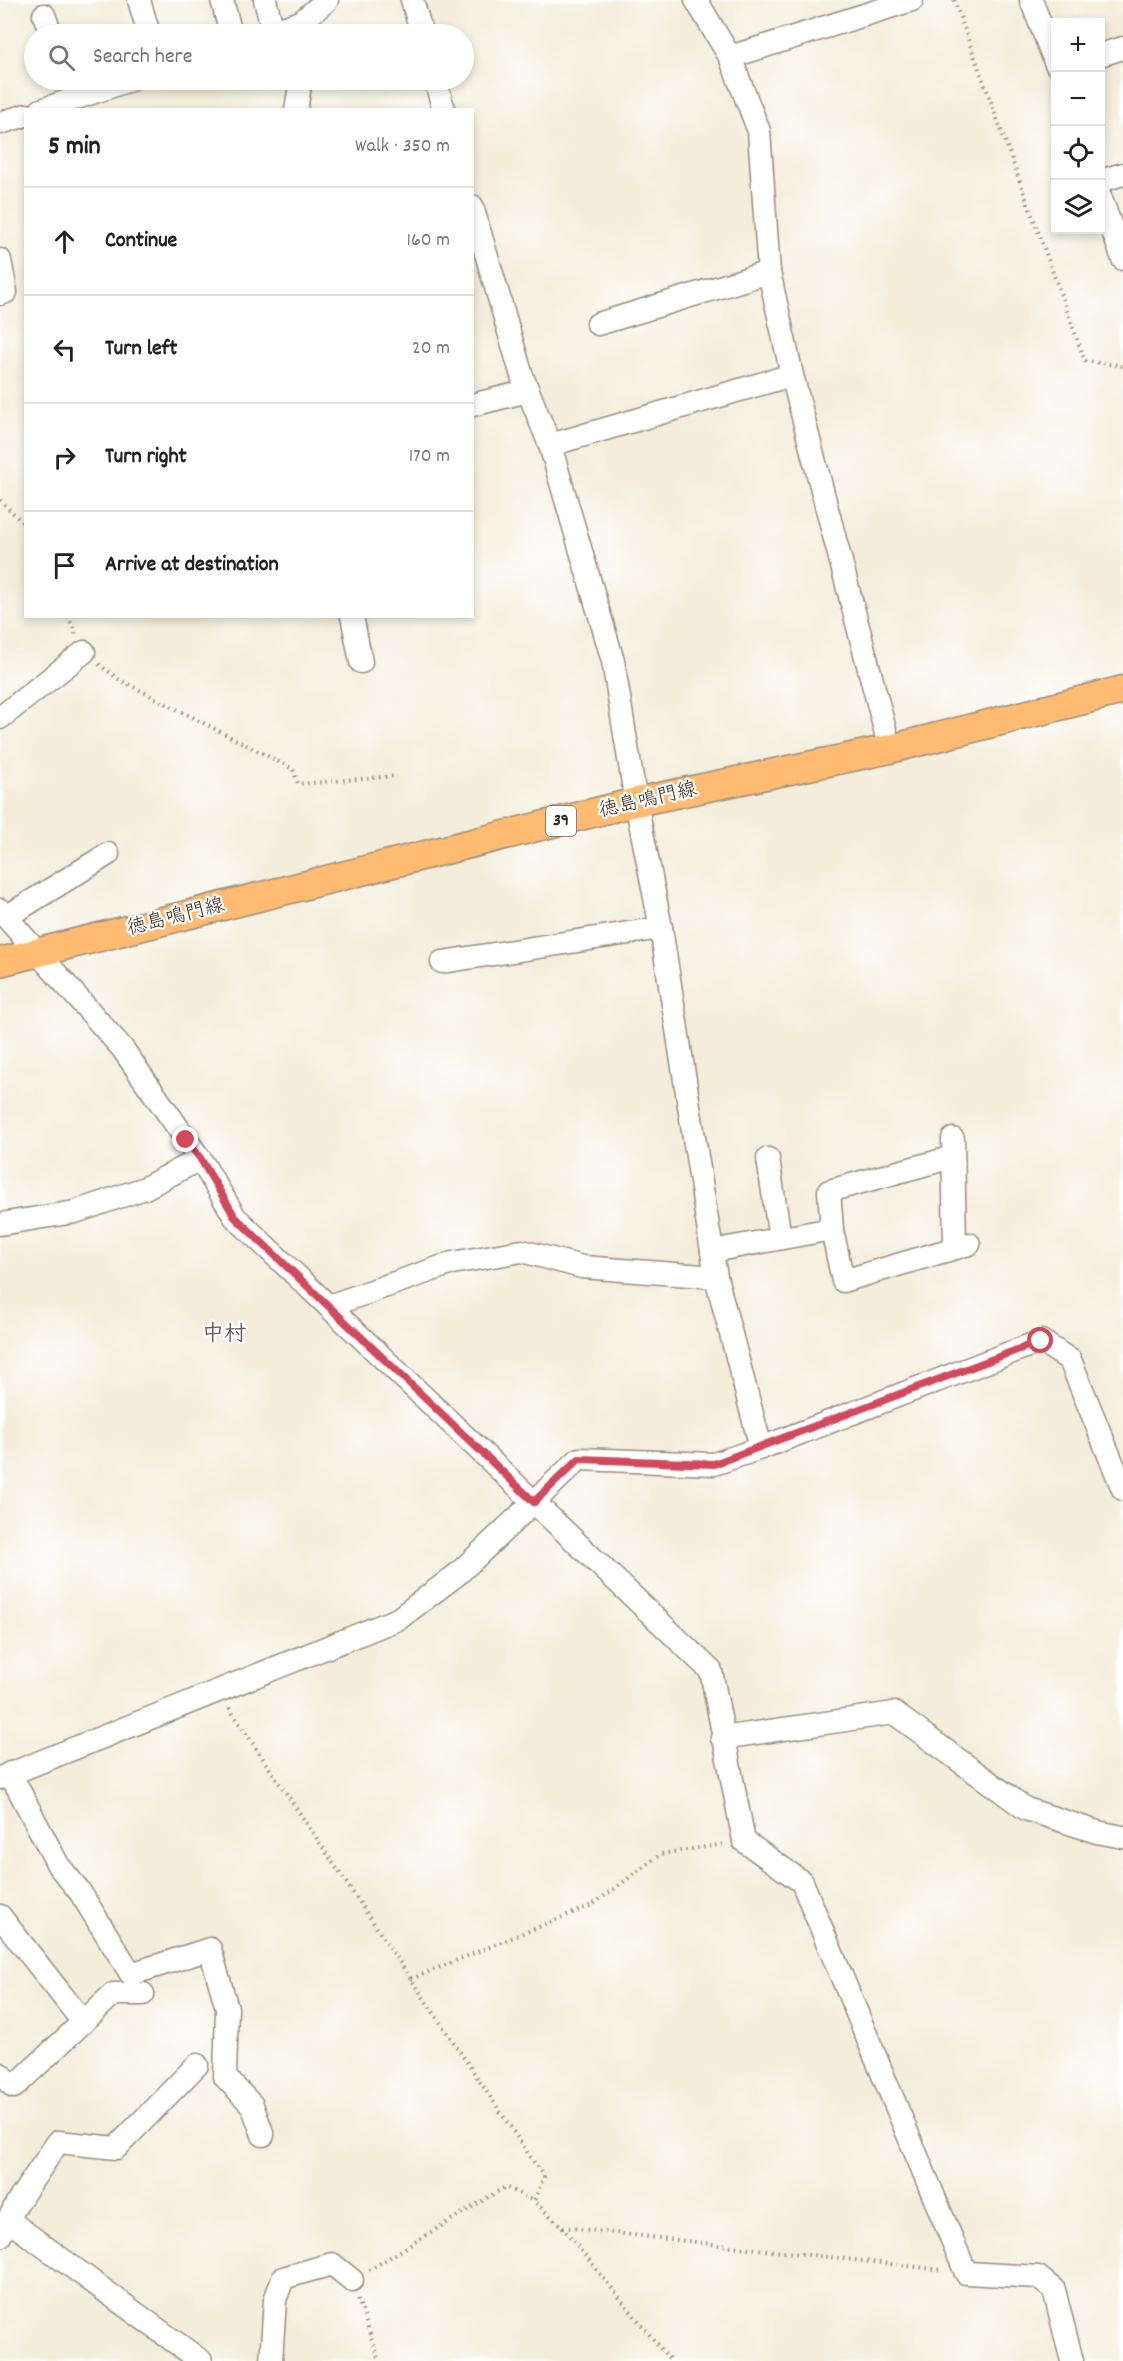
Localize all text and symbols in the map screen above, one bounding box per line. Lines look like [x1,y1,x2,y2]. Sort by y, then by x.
map controls [1051,18,1105,234]
button: + [1051,18,1105,72]
search box [24,24,474,90]
icon: search [45,41,78,74]
text: Search here [93,42,192,73]
button: − [1051,72,1105,126]
button: locate [1051,126,1105,180]
text: 5 min [48,129,101,166]
text: Walk · 350 m [355,133,450,161]
button: layers [1051,180,1105,234]
icon: ahead [48,225,81,258]
text: Continue [105,226,177,257]
text: 160 m [407,227,450,255]
icon: left [48,333,81,366]
text: Turn left [105,334,177,365]
text: 20 m [412,335,450,363]
icon: right [48,441,81,474]
text: Turn right [105,442,187,473]
text: 170 m [409,443,450,471]
icon: arrive [48,549,81,582]
text: Arrive at destination [105,550,279,581]
street label: 徳島鳴門線 [596,776,700,826]
road number: 39 [546,806,576,836]
street label: 徳島鳴門線 [124,892,228,944]
route end [172,1126,198,1152]
district label: 中村 [202,1320,246,1351]
route start [1027,1327,1053,1353]

